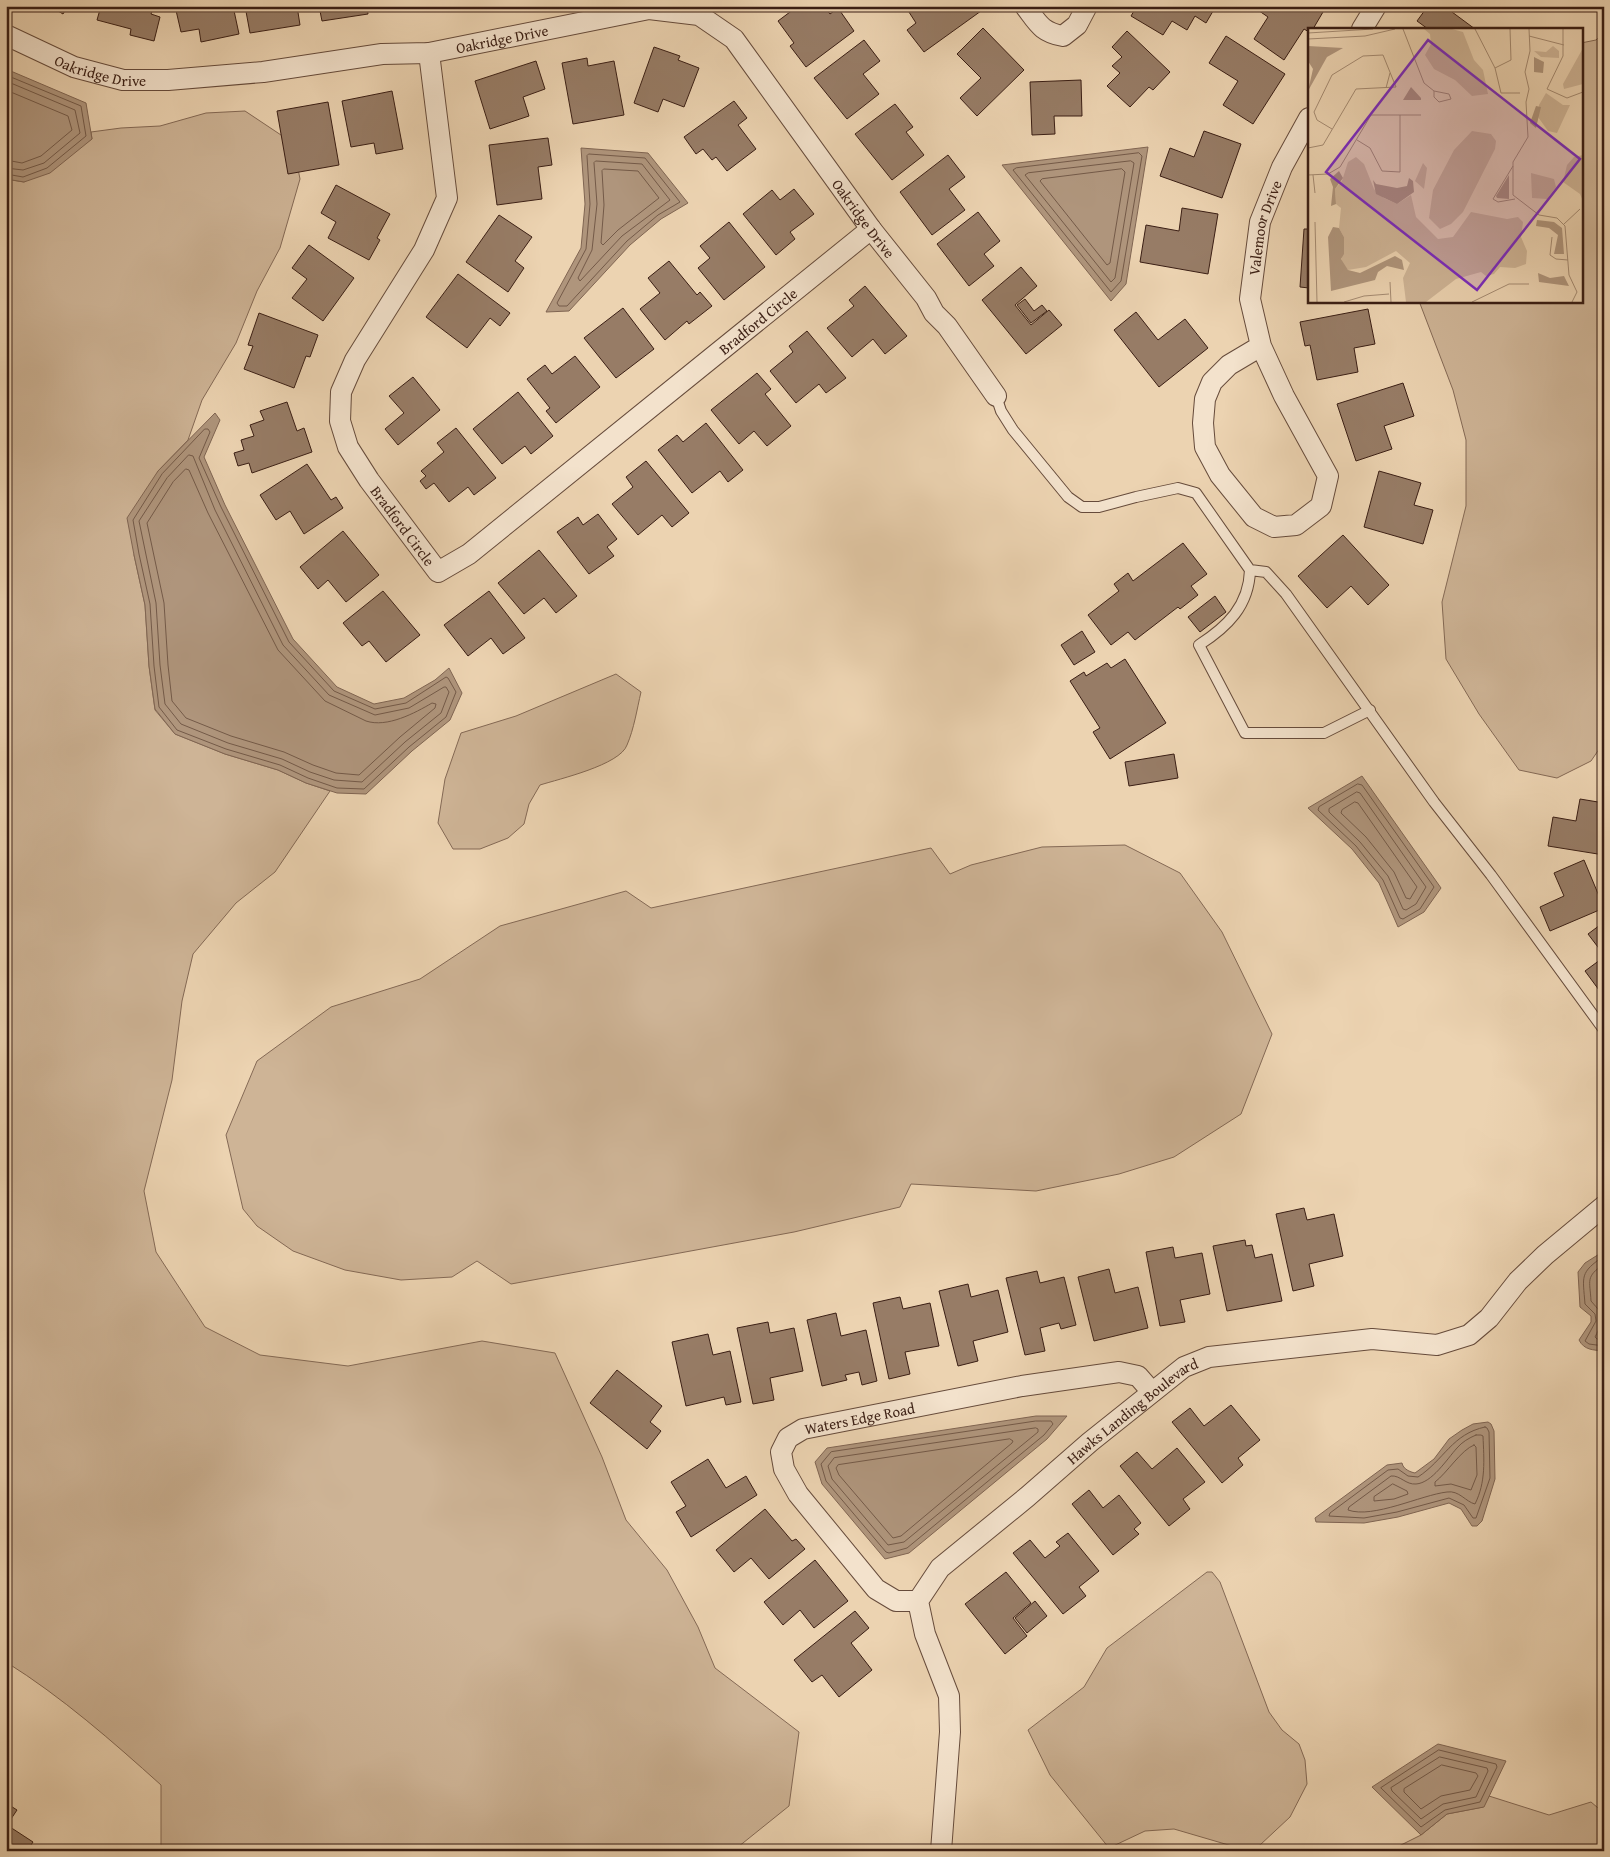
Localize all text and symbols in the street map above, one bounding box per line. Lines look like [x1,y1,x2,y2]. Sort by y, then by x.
street label: Oakridge Drive [454,19,550,58]
inset map [1308,28,1582,302]
street label: Oakridge Drive [51,49,146,91]
street label: Oakridge Drive [827,174,900,262]
street label: Valemoor Drive [1243,177,1286,276]
street label: Bradford Circle [714,283,801,359]
street label: Bradford Circle [366,481,440,570]
street label: Hawks Landing Boulevard [1062,1352,1201,1469]
street label: Waters Edge Road [803,1397,917,1439]

